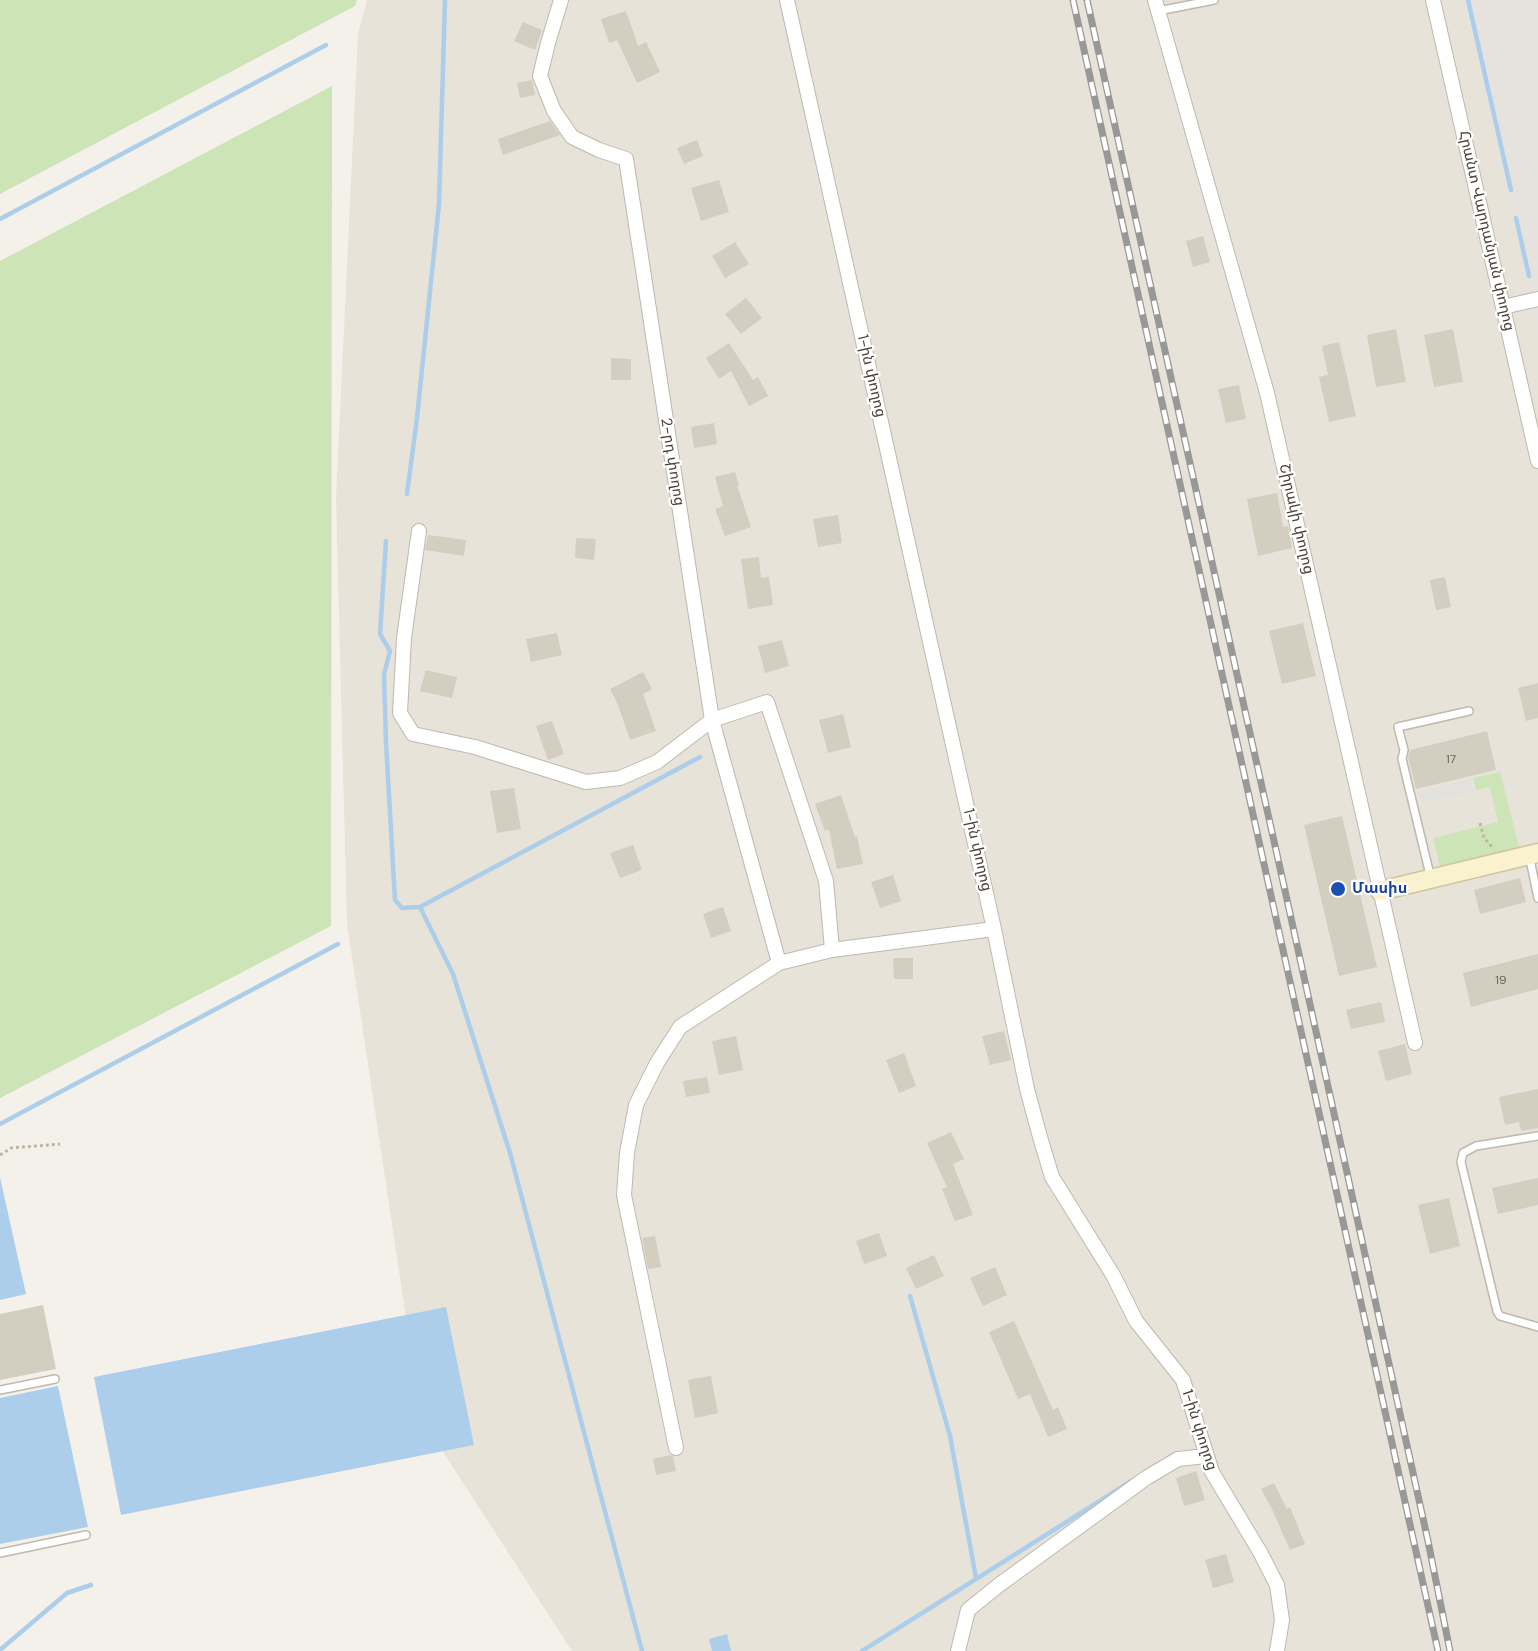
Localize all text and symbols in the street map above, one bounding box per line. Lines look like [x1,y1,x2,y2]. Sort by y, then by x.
street label: Հրանտ Վարդանյան փողոց [1454,129,1518,333]
street label: 1-ին փողոց [853,333,889,419]
street label: 2-րդ փողոց [656,417,688,507]
street label: Շիրակի փողոց [1275,462,1317,576]
house number: 17 [1446,753,1456,767]
street label: 1-ին փողոց [959,807,995,893]
marker: Մասիս [1329,880,1347,898]
place label: Մասիս [1352,880,1407,898]
house number: 19 [1495,974,1507,988]
street label: 1-ին փողոց [1177,1387,1221,1473]

